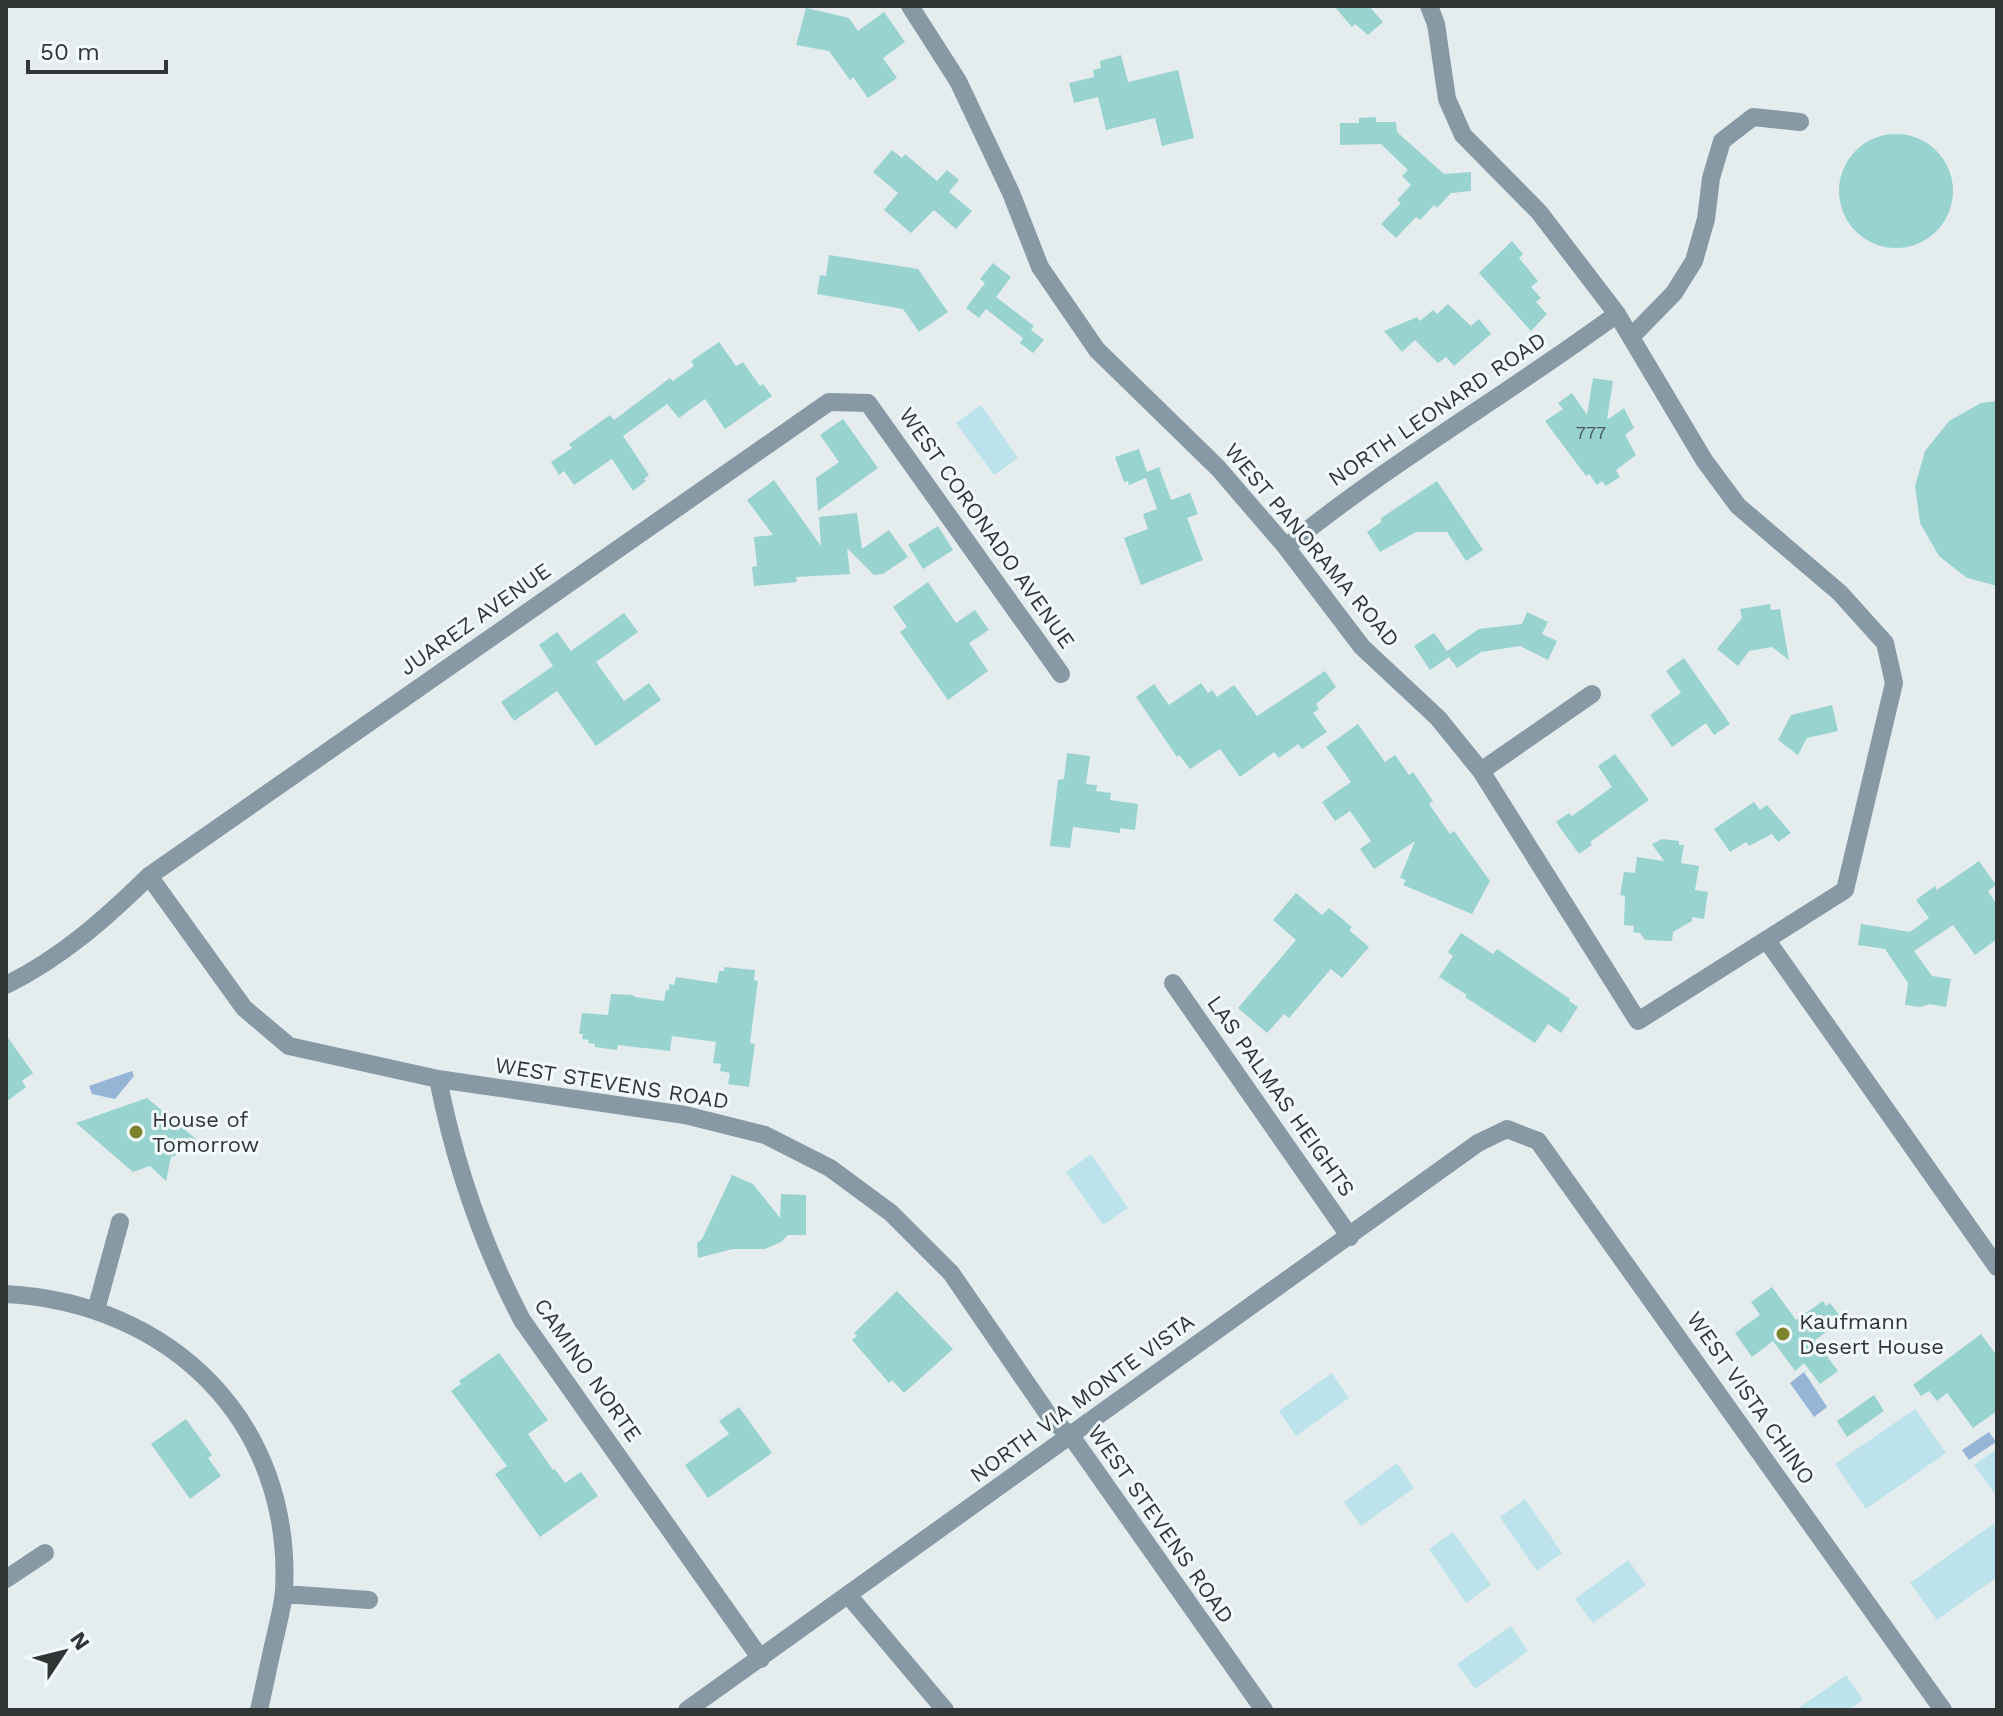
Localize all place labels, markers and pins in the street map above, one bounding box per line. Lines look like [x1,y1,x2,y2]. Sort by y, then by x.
place label: House of Tomorrow [152,1107,259,1157]
marker: House of Tomorrow [127,1123,145,1141]
place label: Kaufmann Desert House [1799,1309,1944,1359]
marker: Kaufmann Desert House [1774,1325,1792,1343]

